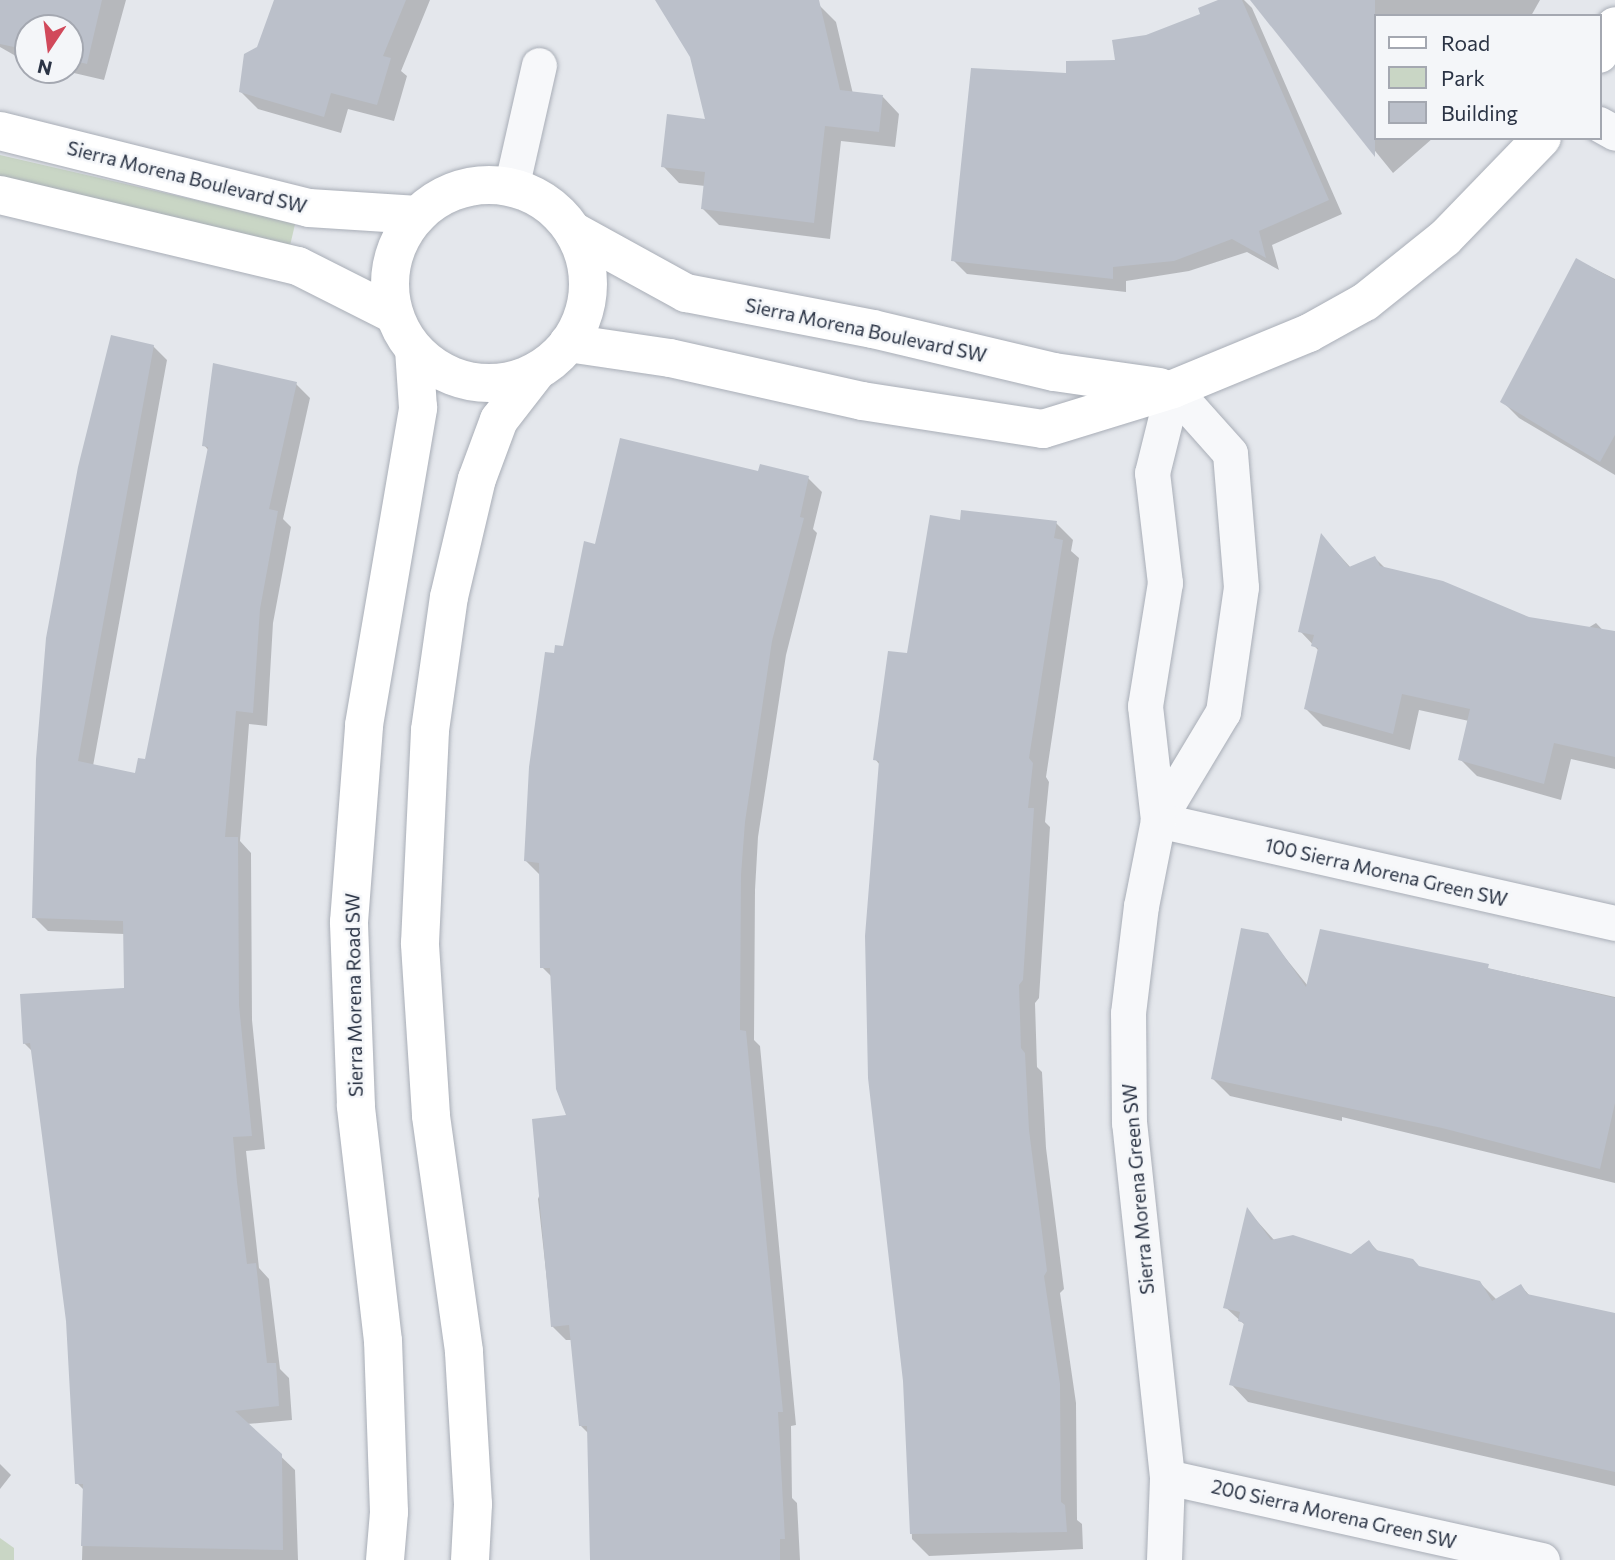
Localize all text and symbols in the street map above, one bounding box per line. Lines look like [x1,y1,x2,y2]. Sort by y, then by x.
north arrow [14,14,84,84]
legend [1374,14,1601,140]
text: Road [1441,30,1490,55]
text: N [35,55,54,81]
text: Park [1441,65,1485,90]
text: Building [1441,100,1518,125]
street label: Sierra Morena Boulevard SW [65,136,309,218]
street label: Sierra Morena Boulevard SW [743,293,989,367]
street label: 100 Sierra Morena Green SW [1262,833,1510,911]
street label: Sierra Morena Road SW [341,893,367,1097]
street label: Sierra Morena Green SW [1117,1083,1159,1295]
street label: 200 Sierra Morena Green SW [1209,1475,1459,1553]

